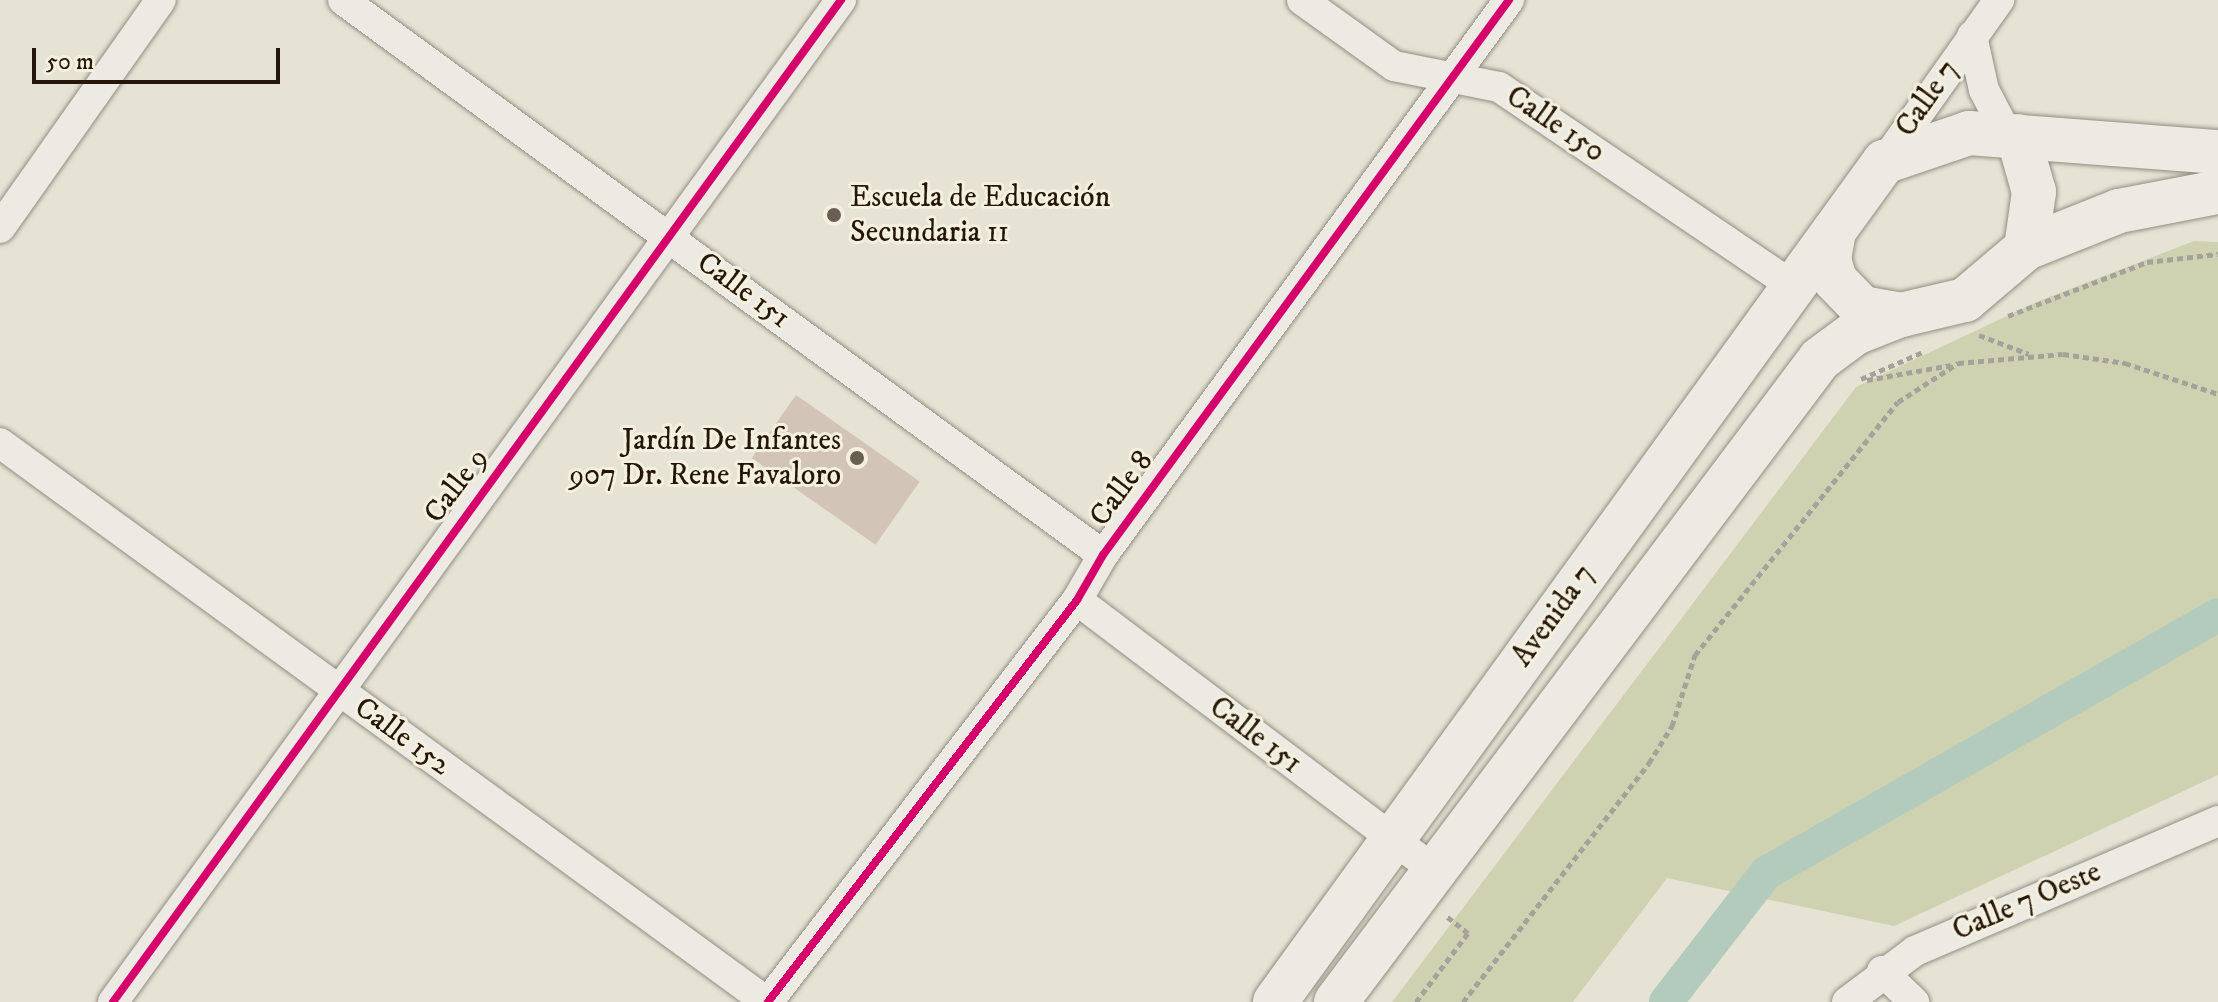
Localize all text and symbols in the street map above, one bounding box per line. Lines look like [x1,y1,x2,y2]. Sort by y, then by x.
scale bar [36,32,284,82]
text: 50 m [46,47,94,77]
street label: Calle 7 [1889,54,1967,144]
street label: Calle 150 [1499,79,1611,171]
place label: Escuela de Educación Secundaria 11 [850,180,1110,250]
marker: Escuela de Educación Secundaria 11 [825,206,843,224]
street label: Calle 151 [689,245,797,337]
place label: Jardín De Infantes 907 Dr. Rene Favaloro [569,423,841,494]
street label: Calle 9 [417,441,497,531]
street label: Calle 8 [1083,444,1161,534]
marker: Jardín De Infantes 907 Dr. Rene Favaloro [848,449,866,467]
street label: Avenida 7 [1505,558,1603,674]
street label: Calle 152 [347,690,457,784]
street label: Calle 151 [1202,690,1308,782]
street label: Calle 7 Oeste [1948,855,2106,949]

